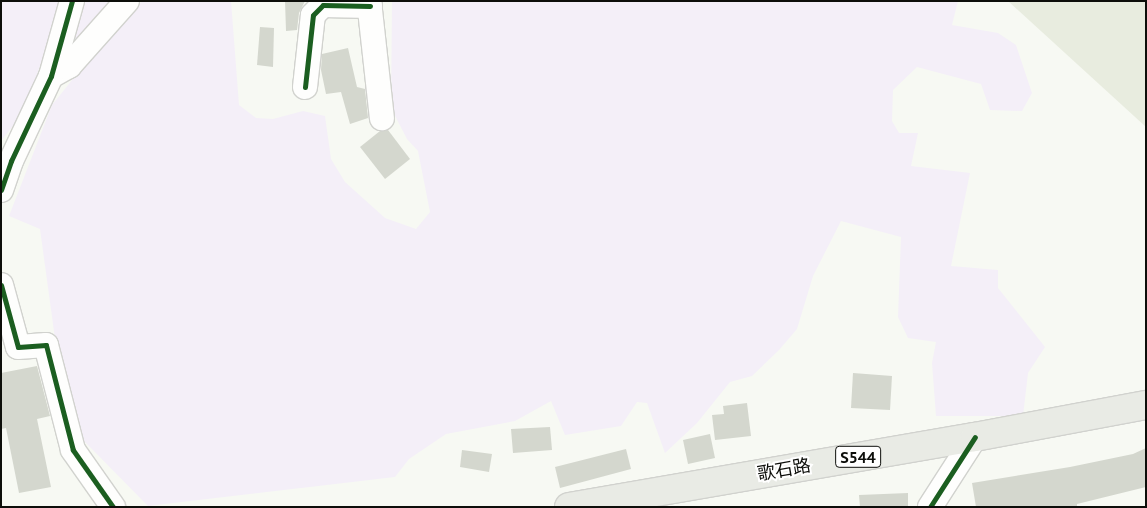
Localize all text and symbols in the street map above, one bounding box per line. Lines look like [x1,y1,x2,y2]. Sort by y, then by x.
road number: S544 [834,444,882,471]
street label: 歌石路 [756,455,812,485]

